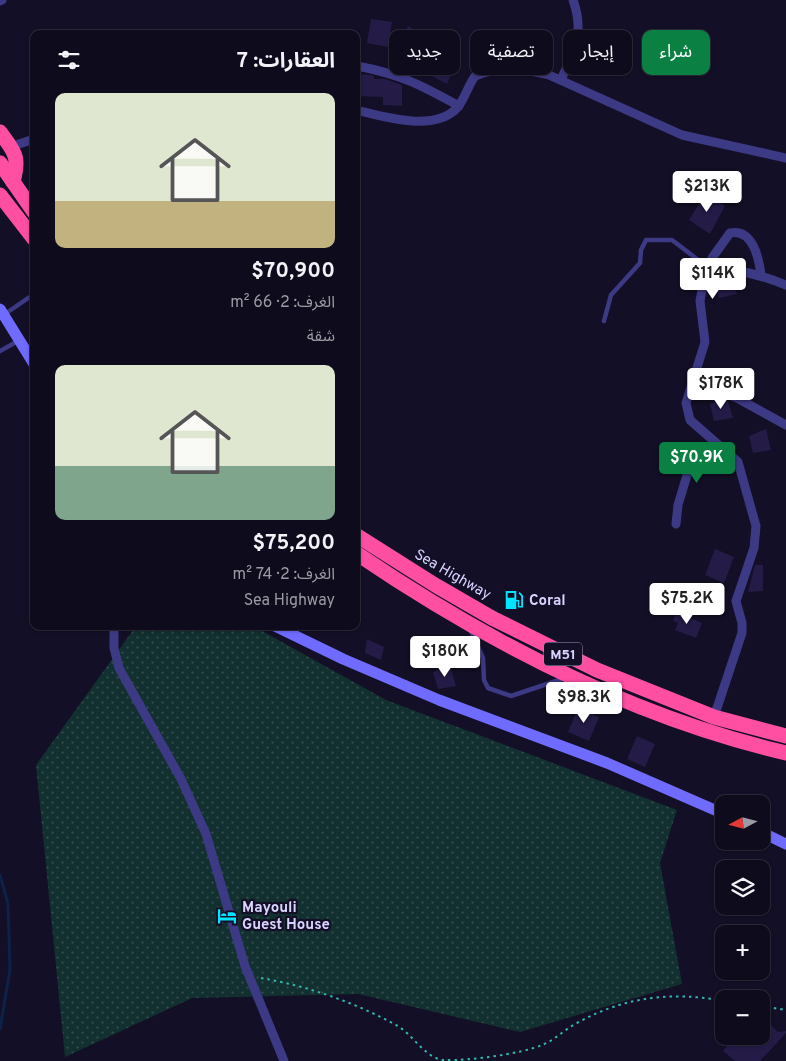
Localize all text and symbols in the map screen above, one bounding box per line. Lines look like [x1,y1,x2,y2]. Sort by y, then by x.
chip: جديد [389,30,460,75]
chip: تصفية [470,30,553,75]
chip: إيجار [563,30,632,75]
chip: شراء [642,30,710,75]
icon: filters [55,46,83,74]
text: العقارات: 7 [237,48,335,75]
icon: home [150,125,240,215]
pin: $213K [672,170,742,213]
text: $213K [684,177,730,197]
text: $70,900 [251,258,335,285]
pin: $114K [678,258,748,300]
text: $114K [691,264,735,284]
text: الغرف: 2 · 66 m² [230,293,335,313]
text: شقة [307,327,335,347]
pin: $178K [686,368,756,410]
text: $178K [698,374,744,394]
icon: home [150,397,240,487]
pin: $70.9K [656,442,738,484]
text: $70.9K [670,448,724,468]
text: $75,200 [252,530,335,557]
street label: Sea Highway [410,546,494,605]
text: الغرف: 2 · 74 m² [233,565,335,585]
pin: $75.2K [646,582,728,625]
fuel station icon: Coral [503,589,525,611]
text: $75.2K [660,589,714,609]
text: Sea Highway [244,591,335,611]
place label: Coral [529,592,566,611]
pin: $180K [410,636,480,678]
text: $180K [421,642,469,662]
road number: M51 [544,642,582,666]
pin: $98.3K [543,682,625,724]
text: $98.3K [557,688,611,708]
north arrow [715,795,770,850]
map controls [715,795,770,1045]
button: layers [715,860,770,915]
place label: Mayouli Guest House [242,899,330,935]
hotel icon: Mayouli Guest House [216,905,238,927]
button: + [715,925,770,980]
button: − [715,990,770,1045]

